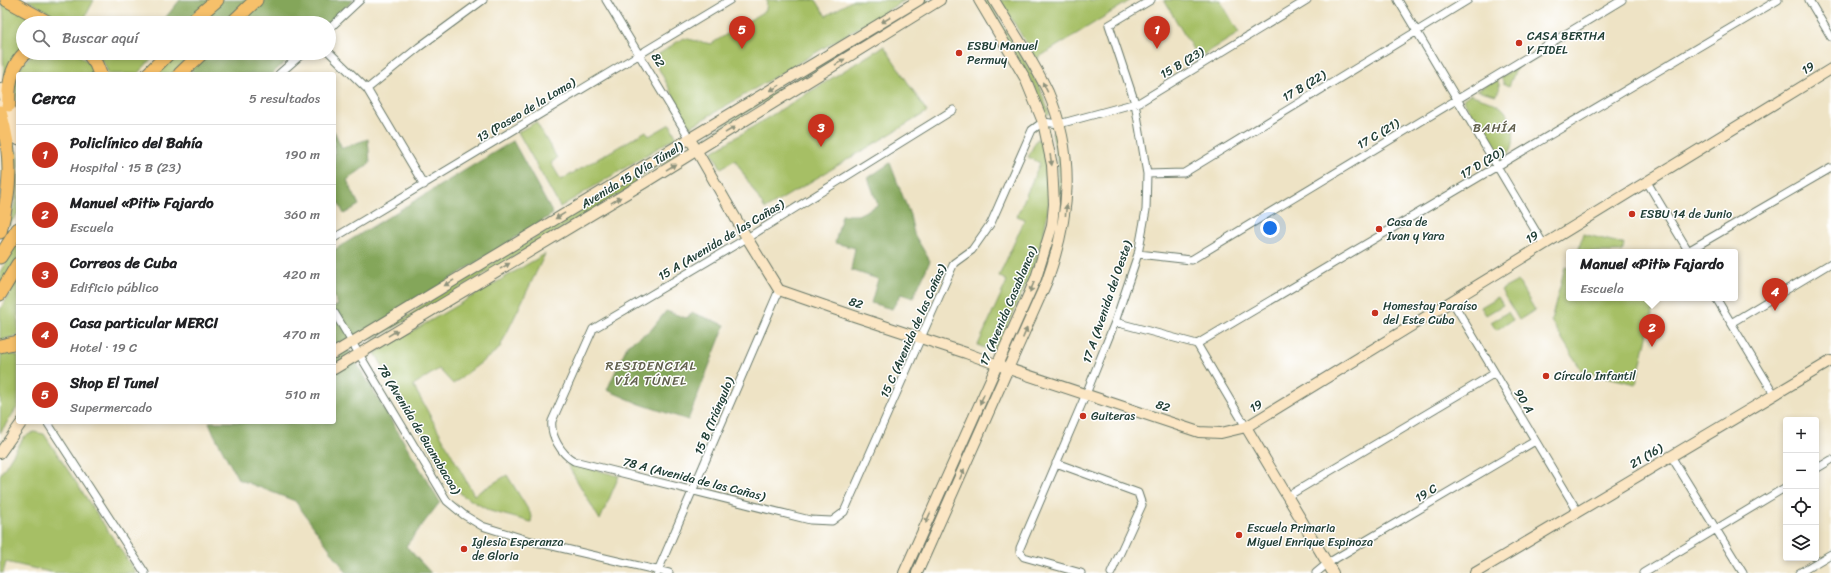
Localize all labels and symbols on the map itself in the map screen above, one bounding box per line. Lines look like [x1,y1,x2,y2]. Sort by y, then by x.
pin: 5 [729,16,755,49]
pin: 1 [1144,16,1170,49]
one-way arrow [880,17,892,24]
place label: CASA BERTHA Y FIDEL [1527,25,1605,61]
place label: ESBU Manuel Permuy [967,35,1038,71]
marker: CASA BERTHA Y FIDEL [1514,38,1524,48]
street label: 15 B (23) [1156,41,1209,85]
street label: 82 [645,48,671,72]
marker: ESBU Manuel Permuy [954,48,964,58]
street label: 19 [1797,55,1819,81]
one-way arrow [834,58,846,65]
street label: 17 B (22) [1278,64,1331,108]
street label: 13 (Paseo de la Loma) [472,71,580,148]
one-way arrow [1042,82,1048,93]
one-way arrow [770,84,780,92]
street label: 17 C (21) [1352,112,1404,155]
pin: 3 [808,114,834,147]
district label: BAHÍA [1473,116,1517,139]
one-way arrow [725,126,735,134]
street label: Avenida 15 (Vía Túnel) [576,135,688,215]
street label: 17 D (20) [1456,141,1509,185]
one-way arrow [1048,154,1054,166]
one-way arrow [665,163,676,171]
street label: 15 A (Avenida de las Cañas) [653,193,789,287]
one-way arrow [610,196,622,203]
place label: ESBU 14 de Junio [1640,203,1732,225]
one-way arrow [1063,204,1069,216]
marker: ESBU 14 de Junio [1627,209,1637,219]
place label: Casa de Ivan y Yara [1386,211,1445,247]
one-way arrow [554,212,566,219]
your location [1260,218,1280,238]
marker: Casa de Ivan y Yara [1374,224,1384,234]
street label: 19 [1521,224,1543,250]
street label: 17 A (Avenida del Oeste) [1076,237,1139,366]
street label: 17 (Avenida Casablanca) [973,242,1043,369]
street label: 15 C (Avenida de las Cañas) [874,260,953,401]
one-way arrow [499,263,511,270]
pin: 4 [1762,278,1788,311]
one-way arrow [443,280,455,287]
one-way arrow [1029,281,1035,292]
street label: 82 [846,290,866,316]
place label: Homestay Paraíso del Este Cuba [1383,295,1477,331]
marker: Homestay Paraíso del Este Cuba [1370,308,1380,318]
pin: 2 [1639,314,1665,347]
one-way arrow [1022,327,1028,339]
one-way arrow [387,330,399,337]
district label: RESIDENCIAL VÍA TÚNEL [605,354,697,392]
street label: 78 (Avenida de Guanabacoa) [371,359,467,499]
place label: Círculo Infantil [1554,365,1636,387]
marker: Círculo Infantil [1541,371,1551,381]
street label: 15 B (Triángulo) [688,373,741,458]
street label: 90 A [1508,384,1540,418]
street label: 82 [1153,393,1173,419]
street label: 19 [1245,393,1267,419]
one-way arrow [979,394,985,405]
place label: Guiteras [1091,405,1135,427]
marker: Guiteras [1078,411,1088,421]
street label: 21 (16) [1625,437,1668,475]
street label: 78 A (Avenida de las Cañas) [620,451,768,508]
one-way arrow [959,468,965,479]
street label: 19 C [1410,477,1442,508]
one-way arrow [925,512,932,524]
place label: Escuela Primaria Miguel Enrique Espinoza [1247,517,1373,553]
marker: Escuela Primaria Miguel Enrique Espinoza [1234,530,1244,540]
place label: Iglesia Esperanza de Gloria [471,531,564,567]
marker: Iglesia Esperanza de Gloria [459,544,469,554]

